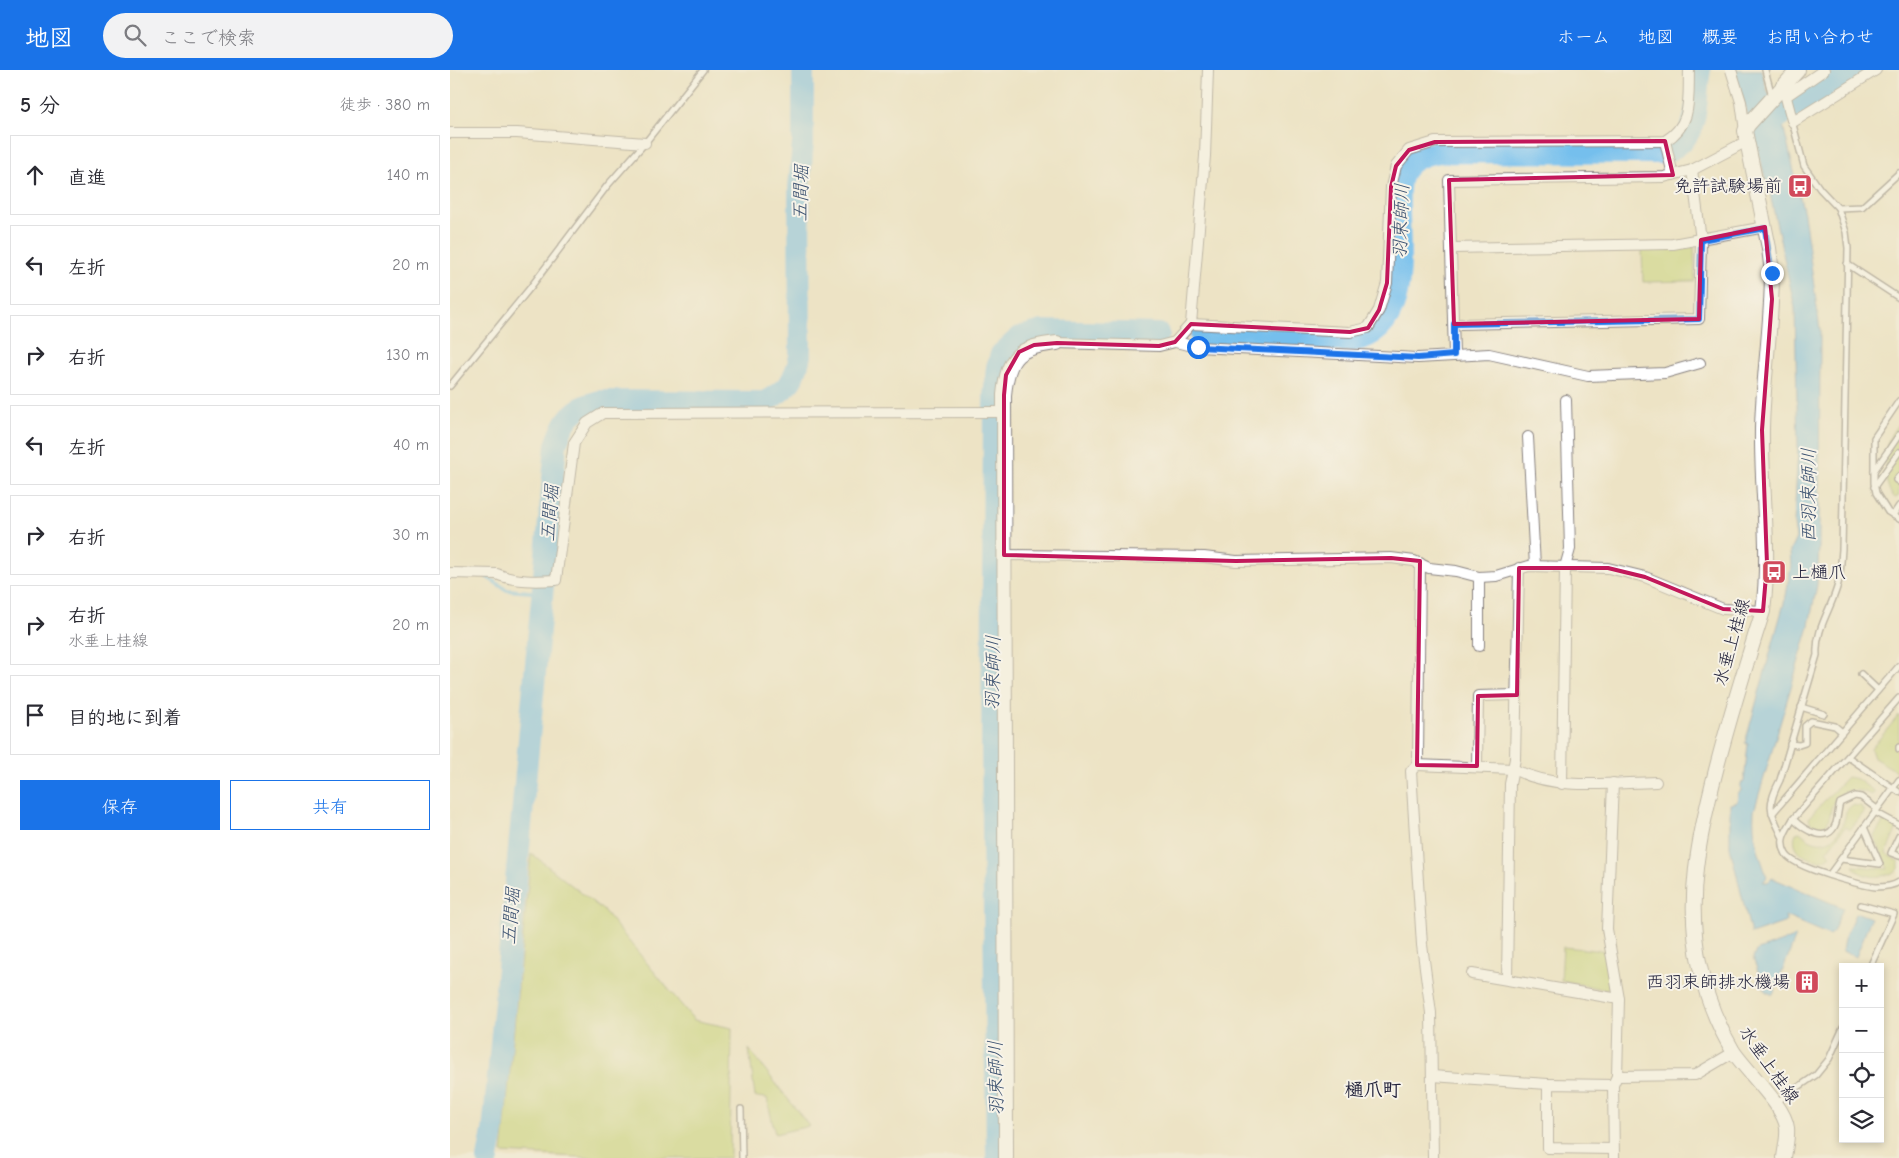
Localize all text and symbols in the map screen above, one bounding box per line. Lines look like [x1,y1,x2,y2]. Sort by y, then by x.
search box [103,13,453,58]
icon: search [121,21,149,49]
text: 地図 [25,24,73,52]
text: ここで検索 [161,27,256,49]
text: ホーム [1557,27,1610,48]
text: 地図 [1638,27,1674,48]
text: 概要 [1702,27,1738,48]
text: お問い合わせ [1766,27,1874,48]
text: 5 分 [20,93,60,117]
text: 徒歩 · 380 m [340,96,430,114]
icon: ahead [21,161,49,189]
water label: 五間堀 [789,163,813,222]
text: 140 m [387,166,429,184]
text: 直進 [68,167,106,189]
bus stop icon: 免許試験場前 [1787,173,1813,199]
place label: 免許試験場前 [1674,176,1782,197]
water label: 羽束師川 [1389,183,1413,259]
icon: left [21,251,49,279]
text: 20 m [392,256,429,274]
text: 左折 [68,257,106,279]
route end [1761,262,1784,285]
route start [1187,336,1210,359]
icon: right [21,341,49,369]
text: 130 m [386,346,429,364]
text: 右折 [68,347,106,369]
icon: left [21,431,49,459]
text: 40 m [393,436,429,454]
text: 左折 [68,437,106,459]
water label: 西羽束師川 [1798,447,1820,543]
water label: 五間堀 [537,483,564,542]
icon: right [21,521,49,549]
text: 30 m [393,526,429,544]
text: 右折 [68,527,106,549]
bus stop icon: 上樋爪 [1761,559,1787,585]
place label: 上樋爪 [1792,562,1846,583]
street label: 水垂上桂線 [1710,596,1754,688]
text: 右折 [68,605,106,627]
icon: right [21,611,49,639]
text: 20 m [392,616,429,634]
text: 水垂上桂線 [68,632,148,650]
water label: 羽束師川 [981,635,1005,711]
icon: arrive [21,701,49,729]
text: 目的地に到着 [68,707,182,729]
button: 保存 [20,780,220,830]
button: 共有 [230,780,430,830]
water label: 五間堀 [498,886,525,945]
map controls [1839,963,1884,1143]
button: + [1839,963,1884,1008]
building icon: 西羽束師排水機場 [1794,969,1820,995]
place label: 西羽束師排水機場 [1646,972,1790,993]
button: − [1839,1008,1884,1053]
street label: 水垂上桂線 [1735,1022,1803,1108]
water label: 羽束師川 [984,1040,1008,1116]
button: locate [1839,1053,1884,1098]
district label: 樋爪町 [1344,1079,1402,1101]
button: layers [1839,1098,1884,1143]

